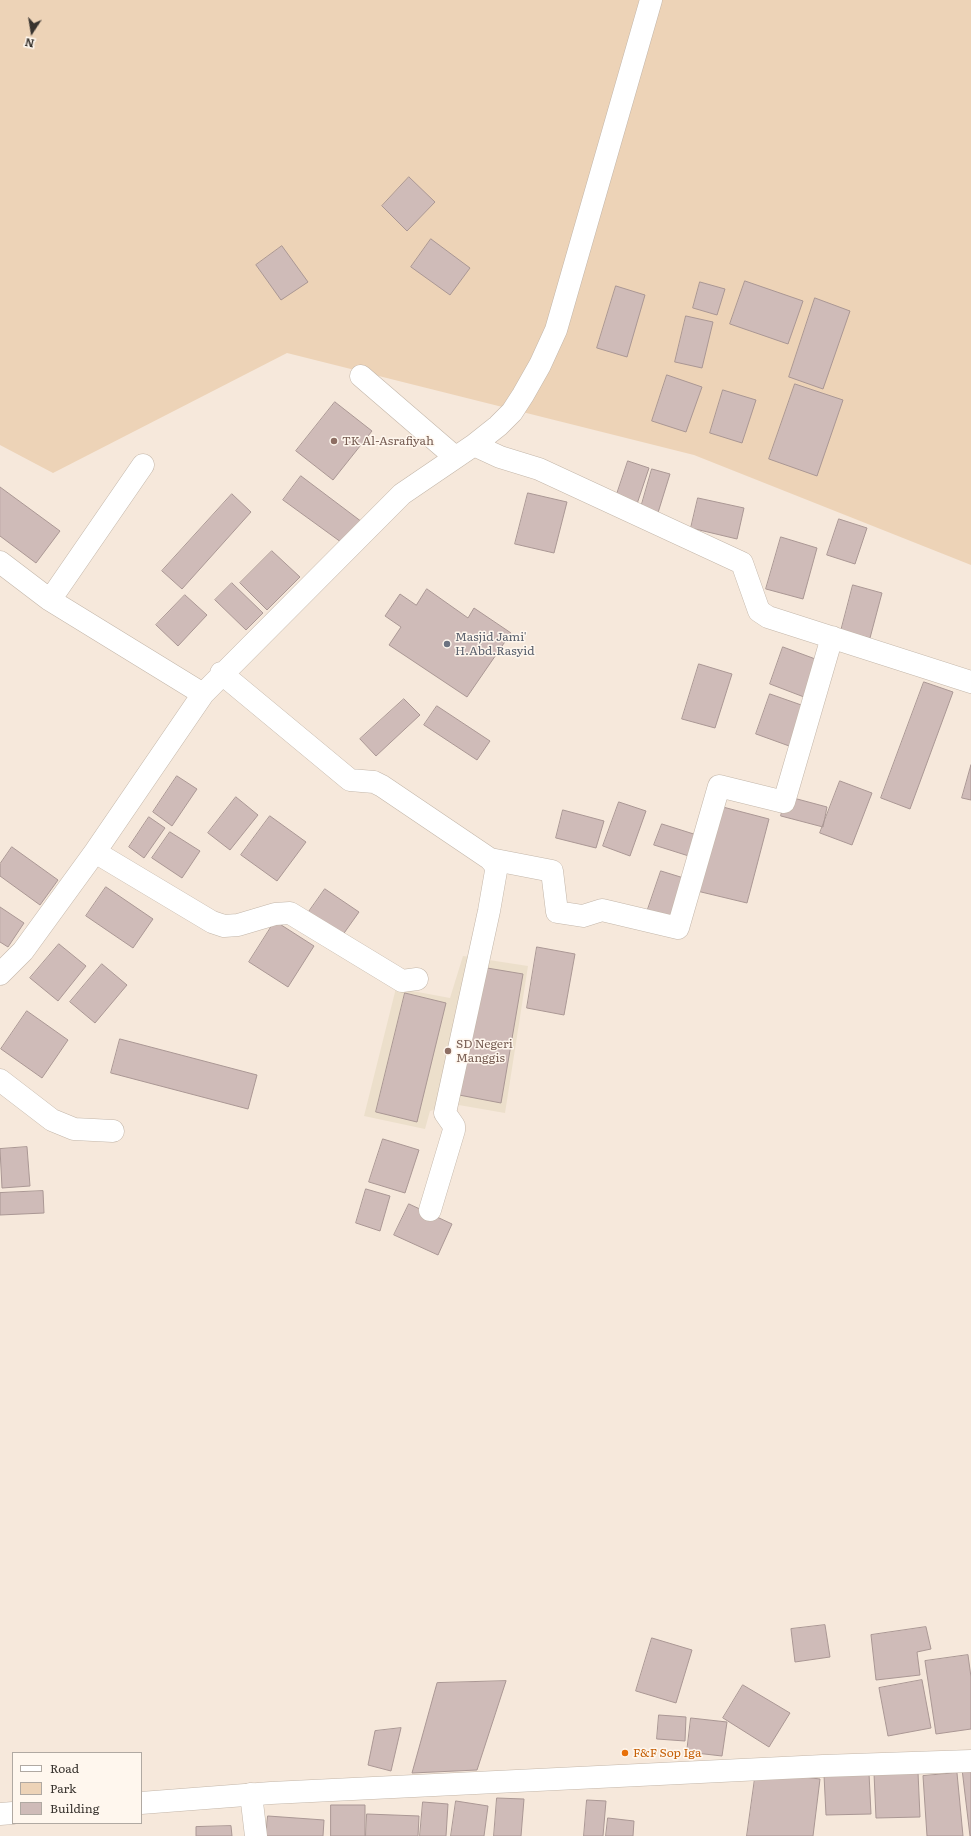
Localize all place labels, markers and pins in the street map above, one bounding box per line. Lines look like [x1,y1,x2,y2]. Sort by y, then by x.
place label: TK Al-Asrafiyah [342,434,434,448]
marker: TK Al-Asrafiyah [329,436,339,446]
place label: Masjid Jami' H.Abd.Rasyid [455,630,535,658]
marker: Masjid Jami' H.Abd.Rasyid [442,639,452,649]
place label: SD Negeri Manggis [456,1037,513,1065]
marker: SD Negeri Manggis [443,1046,453,1056]
place label: F&F Sop Iga [633,1746,701,1760]
marker: F&F Sop Iga [620,1748,630,1758]

